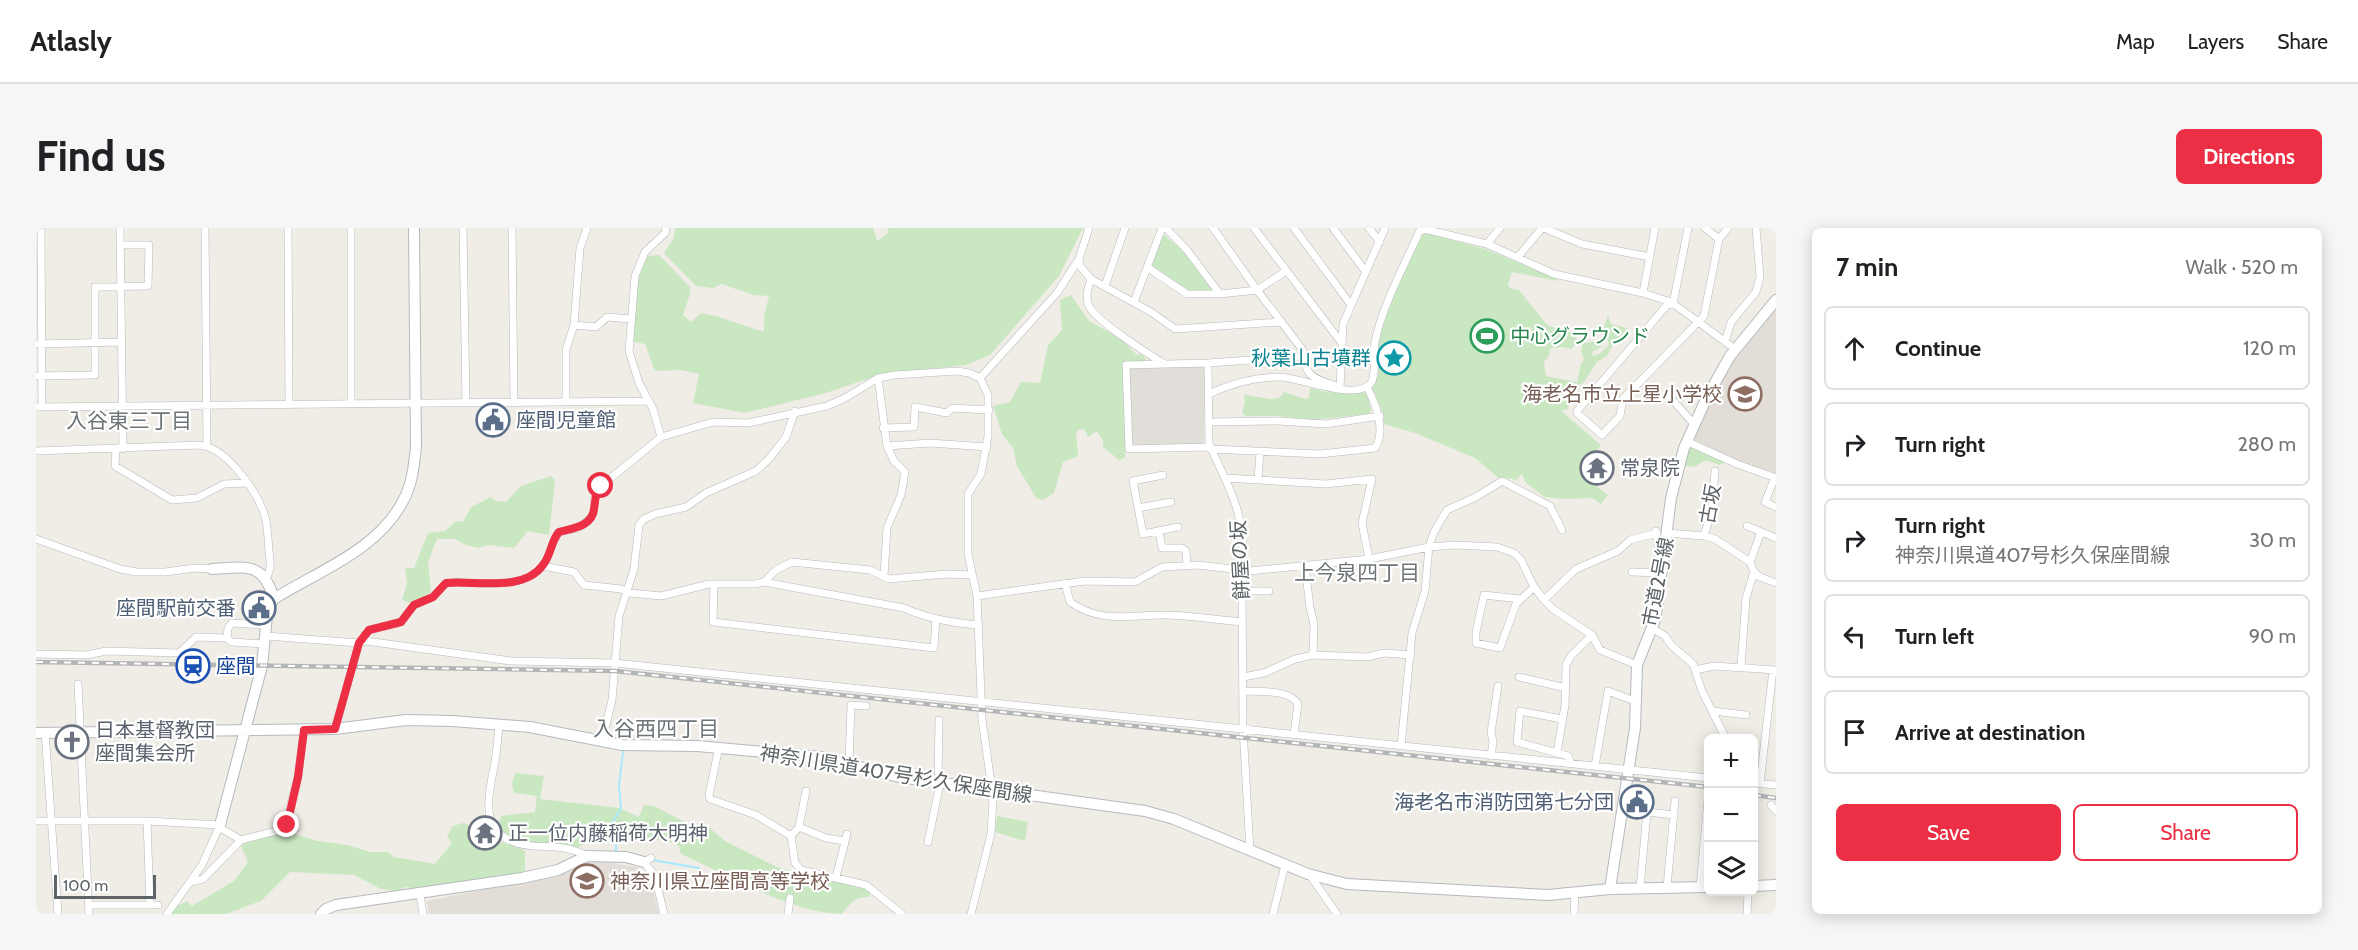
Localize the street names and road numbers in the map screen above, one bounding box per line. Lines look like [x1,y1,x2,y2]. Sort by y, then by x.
street label: 古坂 [1695,482,1725,526]
street label: 餅屋の坂 [1226,519,1254,601]
street label: 市道2号線 [1638,535,1678,629]
street label: 神奈川県道407号杉久保座間線 [758,741,1034,807]

